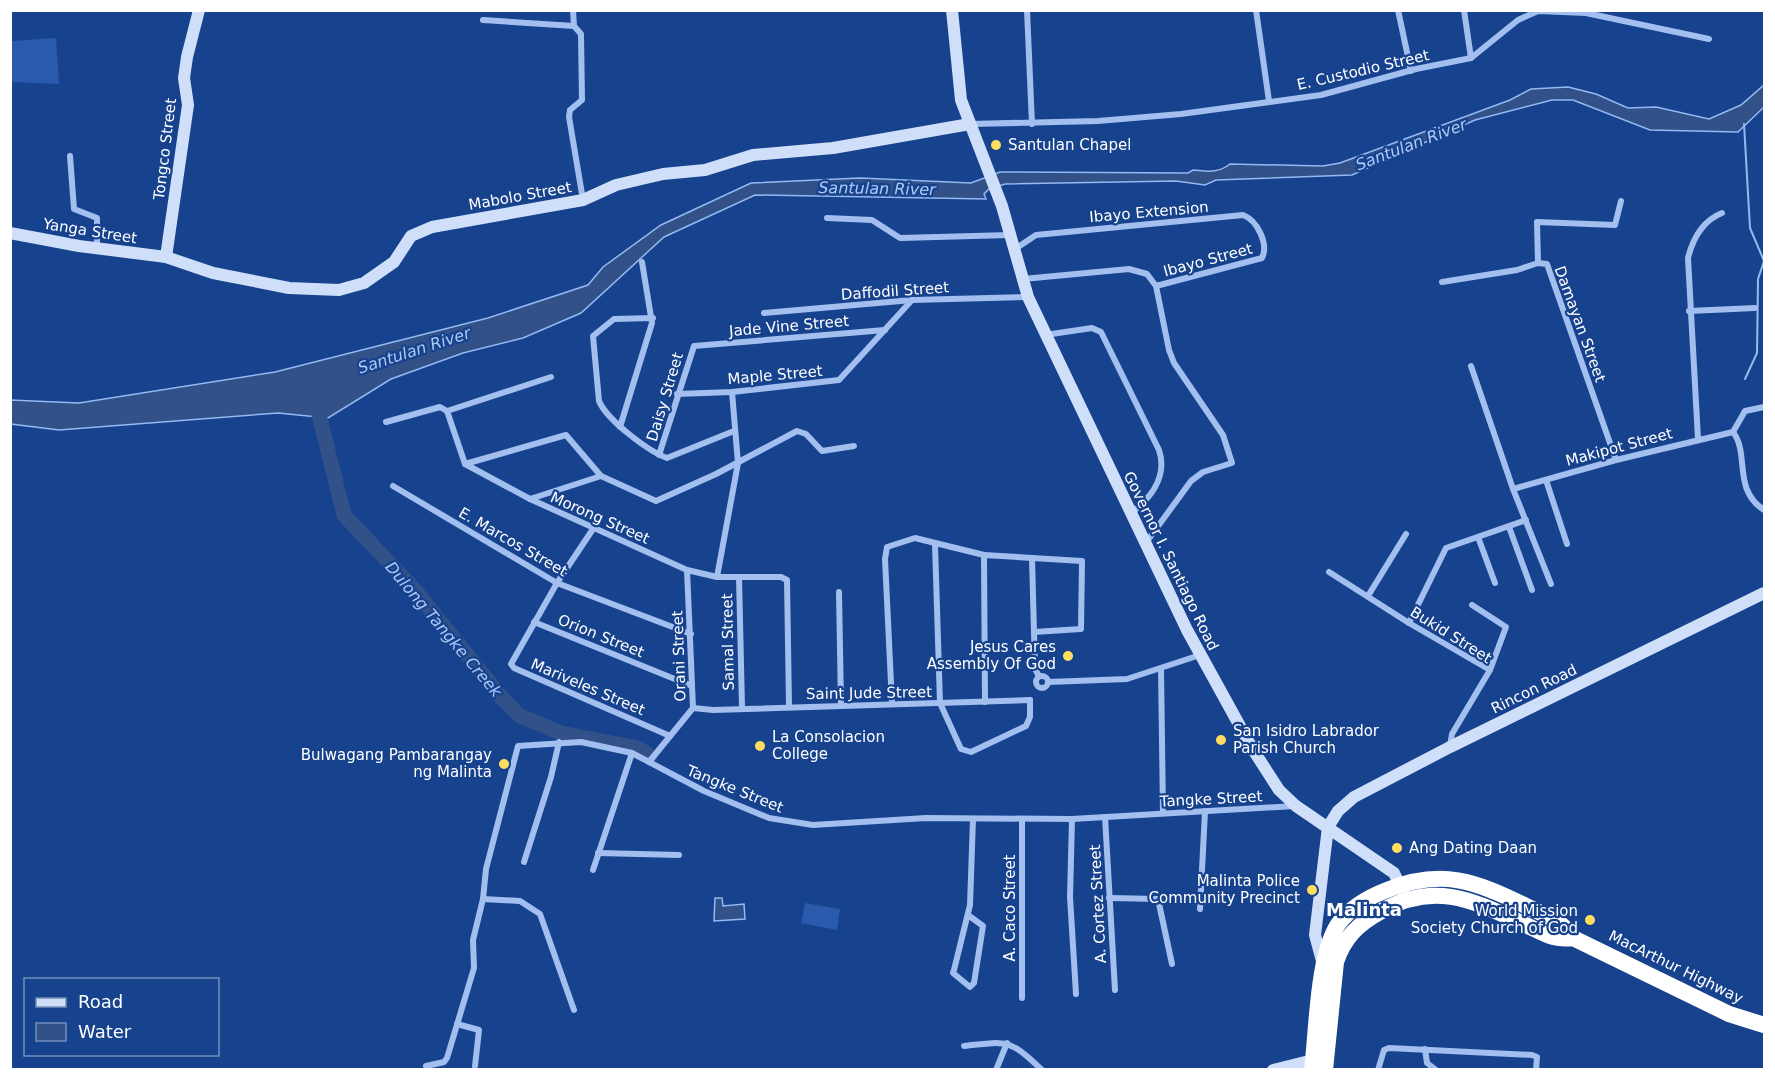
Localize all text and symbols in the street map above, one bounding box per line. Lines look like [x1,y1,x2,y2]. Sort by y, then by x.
street label: E. Custodio Street [1295,46,1431,94]
street label: Tongco Street [150,97,180,202]
water label: Santulan River [1353,114,1471,174]
place label: Santulan Chapel [1008,136,1131,154]
marker: Santulan Chapel [989,138,1003,152]
street label: Mabolo Street [467,178,573,214]
water label: Santulan River [818,178,937,199]
street label: Ibayo Extension [1089,198,1209,226]
street label: Yanga Street [41,215,138,247]
street label: Ibayo Street [1161,239,1255,281]
street label: Damayan Street [1551,263,1609,385]
street label: Daffodil Street [840,278,950,304]
street label: Jade Vine Street [727,312,850,340]
water label: Santulan River [355,323,474,378]
street label: Daisy Street [643,350,687,444]
street label: Maple Street [727,362,823,388]
street label: Makipot Street [1564,424,1675,470]
street label: Governor I. Santiago Road [1120,469,1222,653]
street label: Morong Street [548,488,652,548]
street label: E. Marcos Street [455,504,571,580]
water label: Dulong Tangke Creek [381,558,506,702]
street label: Samal Street [718,593,738,691]
street label: Bukid Street [1407,603,1495,667]
street label: Orani Street [668,610,690,702]
street label: Orion Street [555,611,647,661]
place label: Jesus Cares Assembly Of God [927,638,1056,673]
marker: Jesus Cares Assembly Of God [1061,649,1075,663]
street label: Mariveles Street [528,655,648,719]
street label: Rincon Road [1488,660,1580,718]
street label: Saint Jude Street [806,683,932,703]
place label: San Isidro Labrador Parish Church [1233,722,1380,757]
place label: La Consolacion College [772,728,885,763]
marker: San Isidro Labrador Parish Church [1214,733,1228,747]
marker: La Consolacion College [753,739,767,753]
place label: Bulwagang Pambarangay ng Malinta [301,746,492,781]
marker: Bulwagang Pambarangay ng Malinta [497,757,511,771]
street label: Tangke Street [683,761,786,817]
street label: Tangke Street [1158,787,1263,811]
place label: Ang Dating Daan [1409,839,1537,857]
marker: Ang Dating Daan [1390,841,1404,855]
street label: A. Cortez Street [1086,844,1110,964]
street label: A. Caco Street [1001,854,1019,961]
place label: Malinta Police Community Precinct [1149,872,1300,907]
marker: Malinta Police Community Precinct [1305,883,1319,897]
district label: Malinta [1326,899,1402,920]
place label: World Mission Society Church of God [1411,902,1578,937]
marker: World Mission Society Church of God [1583,913,1597,927]
street label: MacArthur Highway [1606,927,1746,1007]
legend [24,978,219,1056]
text: Road [78,991,123,1012]
text: Water [78,1021,132,1042]

